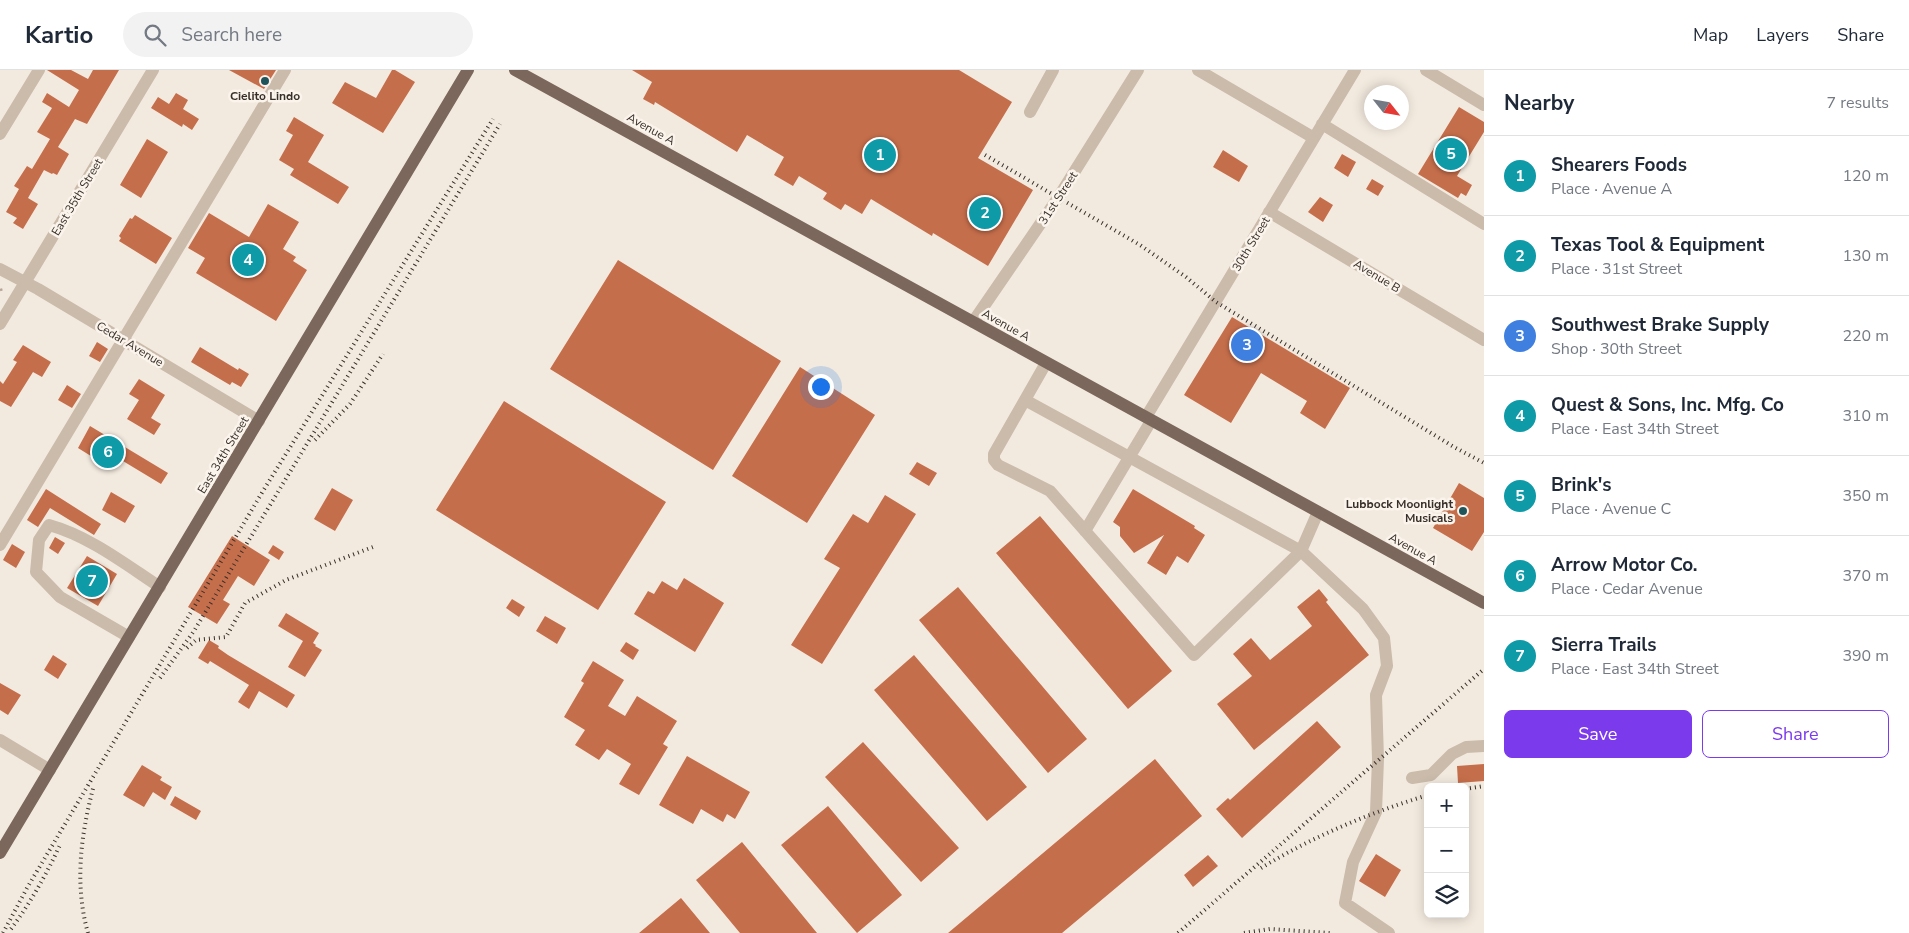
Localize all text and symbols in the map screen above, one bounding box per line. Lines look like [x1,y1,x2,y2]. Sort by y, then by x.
search box [123,12,473,57]
text: Kartio [25,19,93,51]
icon: search [141,21,169,49]
text: Search here [181,22,282,48]
text: Map [1693,23,1728,47]
text: Layers [1756,23,1809,47]
text: Share [1837,23,1884,47]
marker: Cielito Lindo [259,75,271,87]
north arrow [1364,85,1409,130]
place label: Cielito Lindo [230,88,300,104]
text: Nearby [1504,89,1574,117]
text: 7 results [1827,92,1889,114]
street label: Avenue A [624,109,678,149]
pin: 5 [1435,135,1467,173]
pin: 1 [864,136,896,174]
text: Shearers Foods [1551,152,1687,178]
street label: East 35th Street [48,155,107,239]
text: 1 [1515,165,1525,187]
text: 120 m [1842,165,1889,187]
street label: 31st Street [1035,168,1082,228]
text: Place · Avenue A [1551,178,1672,200]
pin: 2 [969,194,1001,232]
street label: 30th Street [1228,213,1274,274]
text: Texas Tool & Equipment [1551,232,1764,258]
pin: 4 [232,241,264,279]
text: 2 [1515,245,1525,267]
text: 130 m [1842,245,1889,267]
street label: Avenue B [1351,256,1403,296]
text: Place · 31st Street [1551,258,1682,280]
street label: Avenue A [979,305,1033,345]
text: Southwest Brake Supply [1551,312,1769,338]
street label: Cedar Avenue [93,318,167,370]
text: 3 [1515,325,1525,347]
text: 220 m [1842,325,1889,347]
pin: 3 [1231,326,1263,364]
text: Shop · 30th Street [1551,338,1682,360]
your location [808,374,834,400]
text: Quest & Sons, Inc. Mfg. Co [1551,392,1784,418]
text: 4 [1515,405,1525,427]
text: 310 m [1842,405,1889,427]
street label: East 34th Street [194,413,253,497]
text: Place · East 34th Street [1551,418,1719,440]
pin: 6 [92,433,124,471]
text: Brink's [1551,472,1612,498]
text: 5 [1515,485,1525,507]
text: 350 m [1842,485,1889,507]
place label: Lubbock Moonlight Musicals [1346,496,1453,526]
text: Place · Avenue C [1551,498,1671,520]
marker: Lubbock Moonlight Musicals [1457,505,1469,517]
street label: Avenue A [1386,529,1440,569]
text: Arrow Motor Co. [1551,552,1698,578]
pin: 7 [76,562,108,600]
text: 6 [1515,565,1525,587]
text: 370 m [1842,565,1889,587]
text: Place · Cedar Avenue [1551,578,1703,600]
text: Sierra Trails [1551,632,1657,658]
text: 7 [1515,645,1525,667]
text: 390 m [1842,645,1889,667]
text: Place · East 34th Street [1551,658,1719,680]
button: Save [1504,710,1692,758]
button: Share [1702,710,1889,758]
map controls [1424,783,1469,918]
button: + [1424,783,1469,828]
button: − [1424,828,1469,873]
button: layers [1424,873,1469,918]

